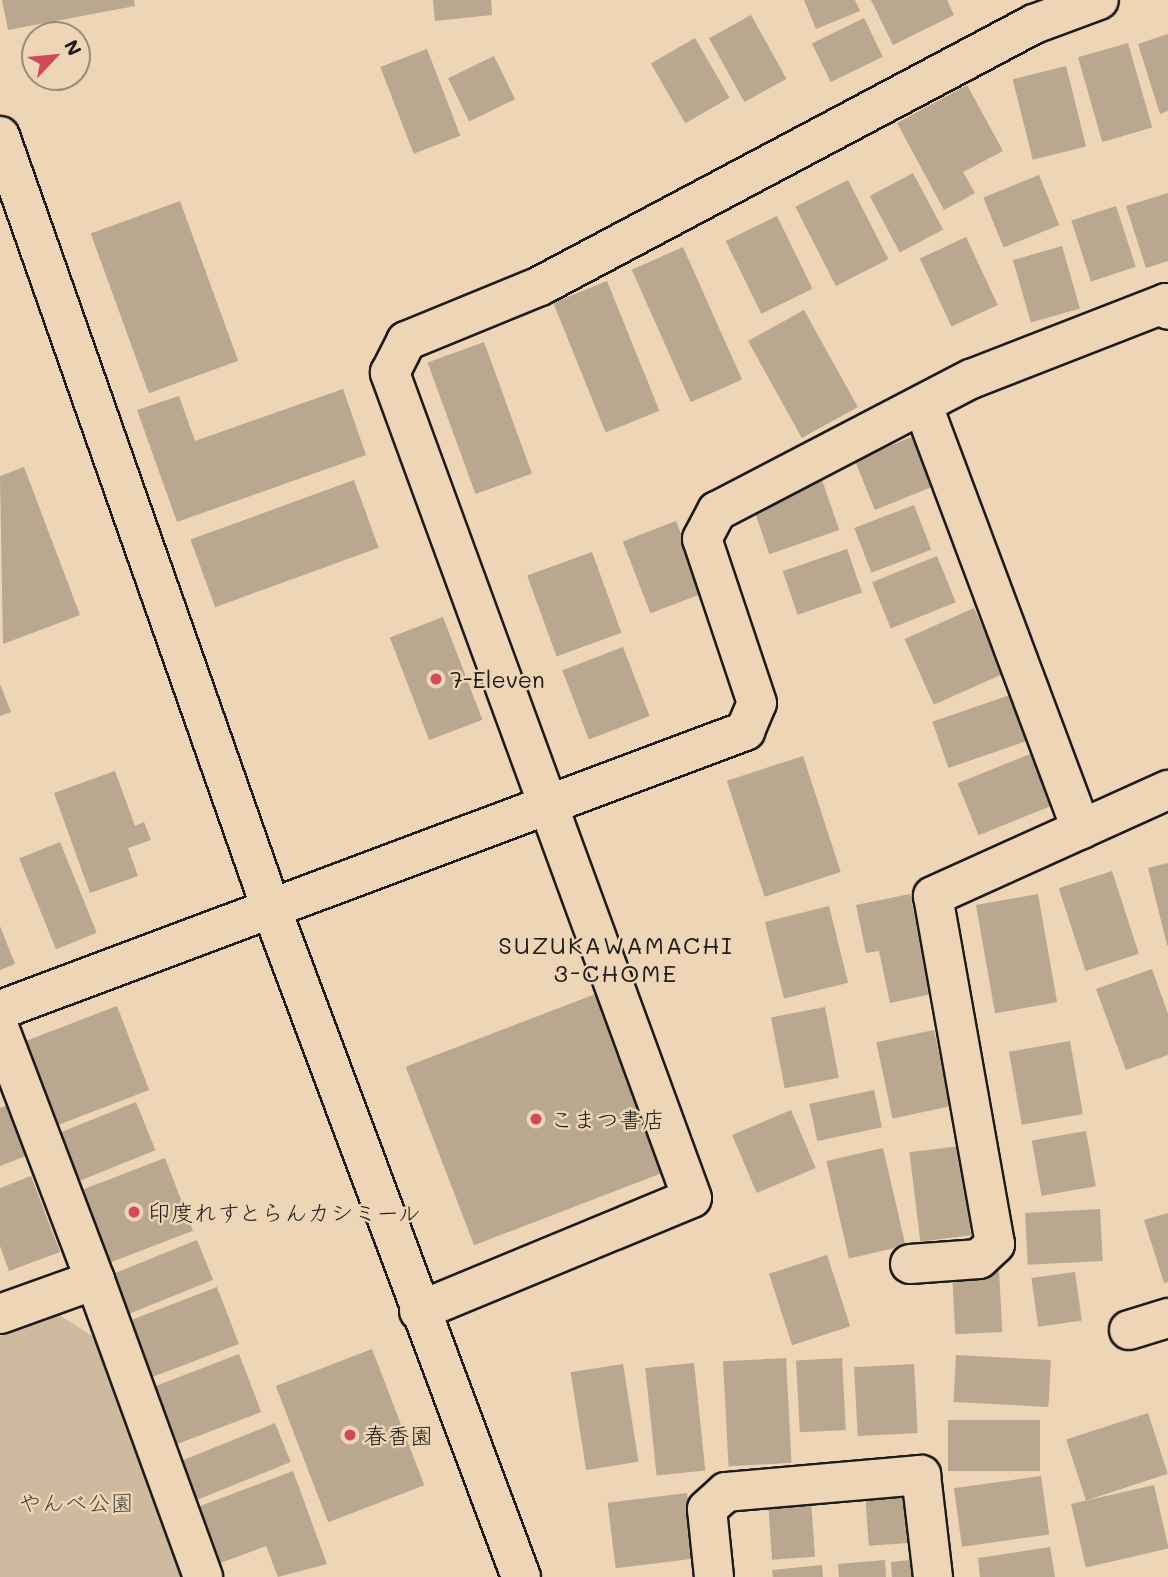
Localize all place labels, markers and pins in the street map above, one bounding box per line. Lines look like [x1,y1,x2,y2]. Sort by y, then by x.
place label: 7-Eleven [450,665,545,693]
marker: 7-Eleven [428,671,444,687]
place label: こまつ書店 [550,1105,665,1133]
marker: こまつ書店 [528,1111,544,1127]
place label: 印度れすとらんカシミール [148,1198,424,1226]
marker: 印度れすとらんカシミール [126,1204,142,1220]
place label: 春香園 [364,1421,433,1449]
marker: 春香園 [342,1427,358,1443]

